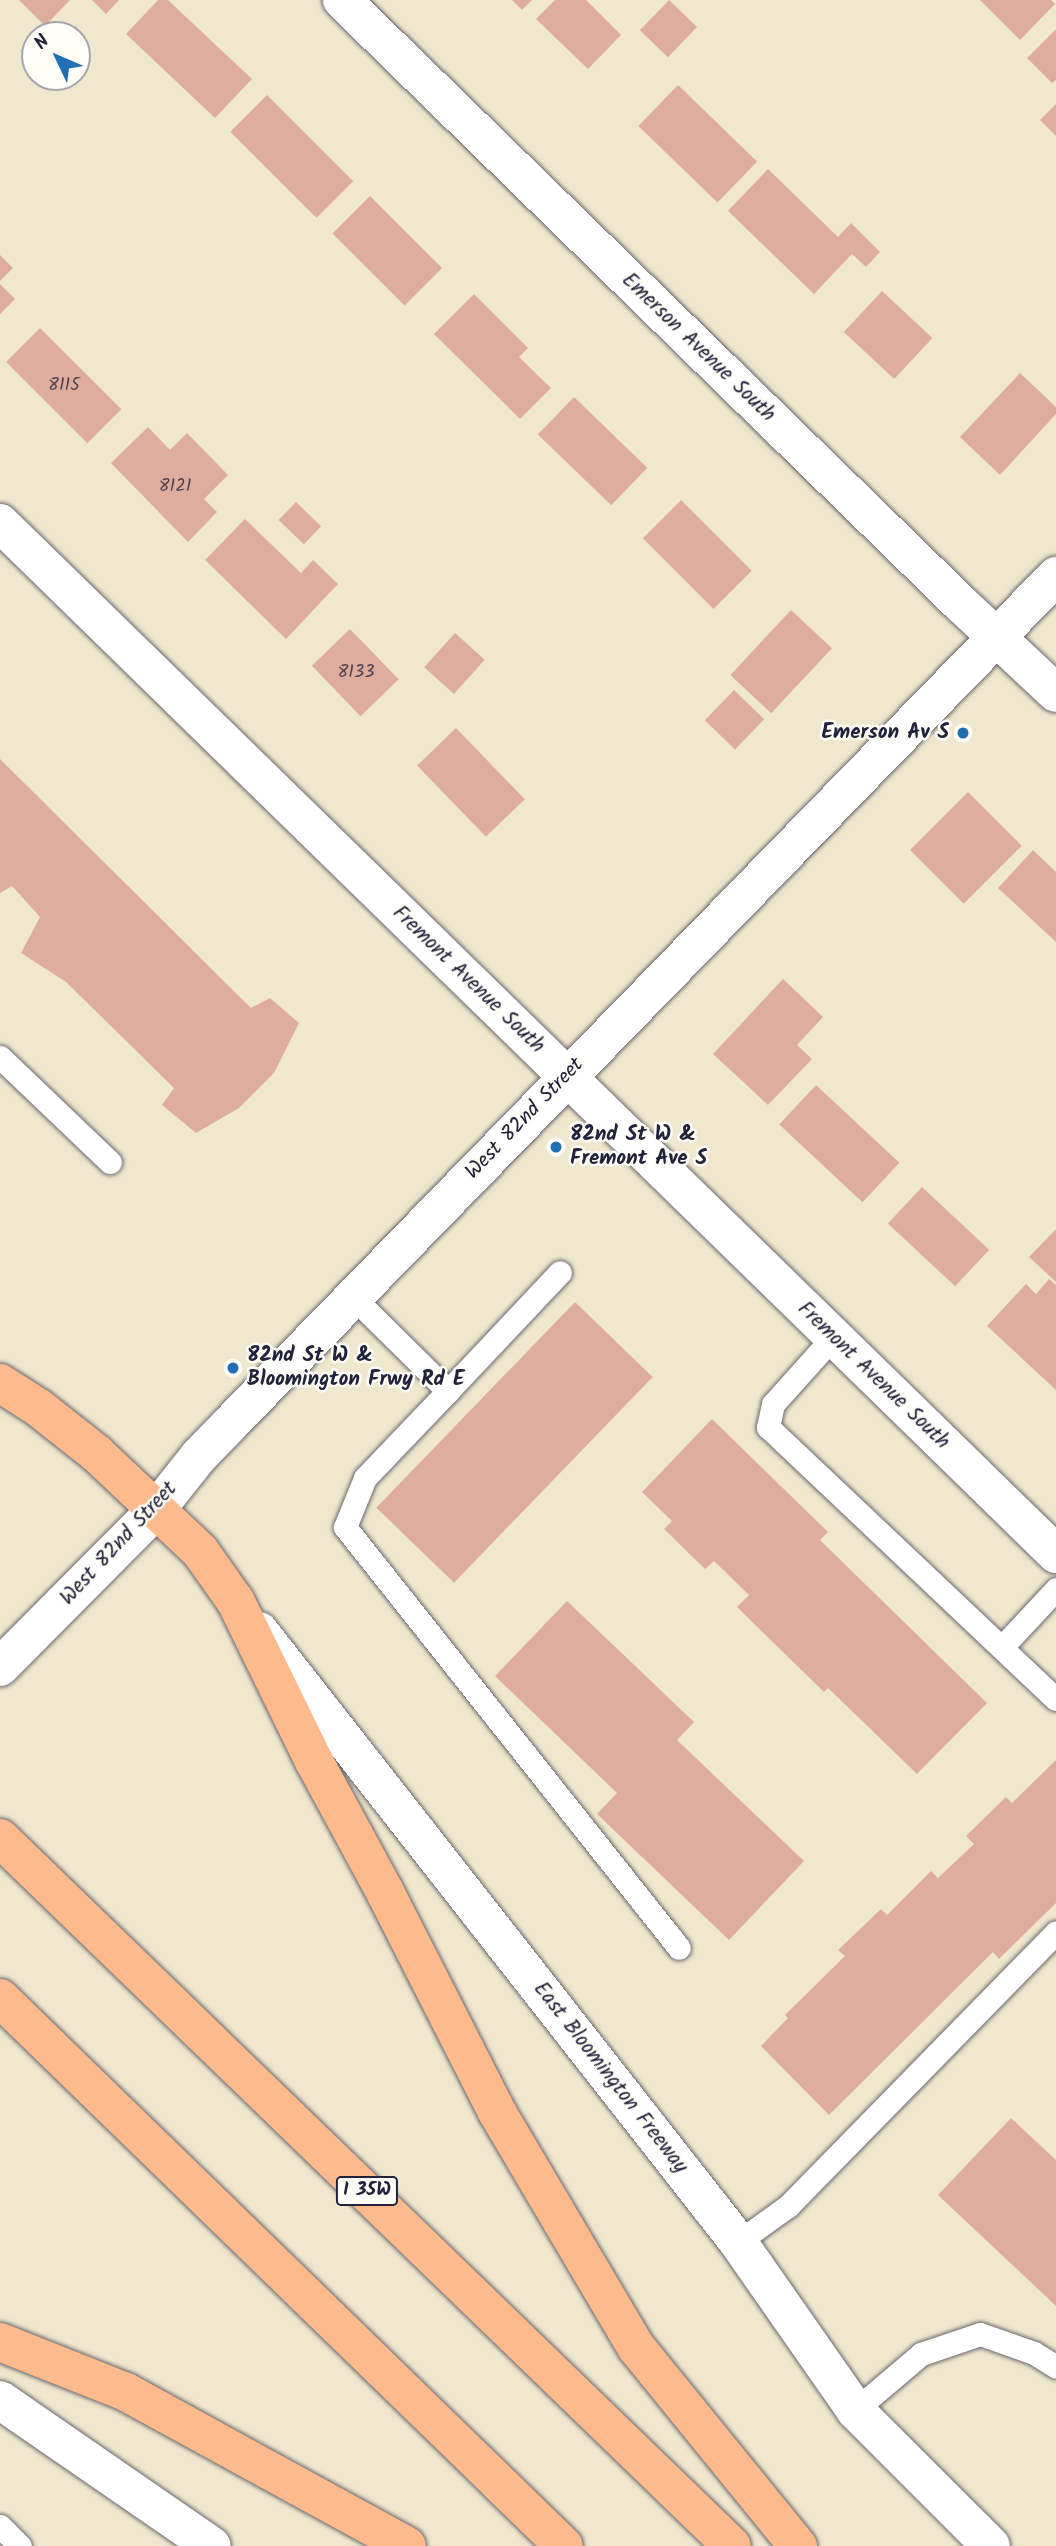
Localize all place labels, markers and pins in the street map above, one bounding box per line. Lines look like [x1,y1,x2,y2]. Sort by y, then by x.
place label: Emerson Av S [822,720,949,746]
marker: Emerson Av S [955,725,971,741]
place label: 82nd St W & Fremont Ave S [570,1122,707,1172]
marker: 82nd St W & Fremont Ave S [548,1139,564,1155]
place label: 82nd St W & Bloomington Frwy Rd E [247,1343,464,1393]
marker: 82nd St W & Bloomington Frwy Rd E [225,1360,241,1376]

